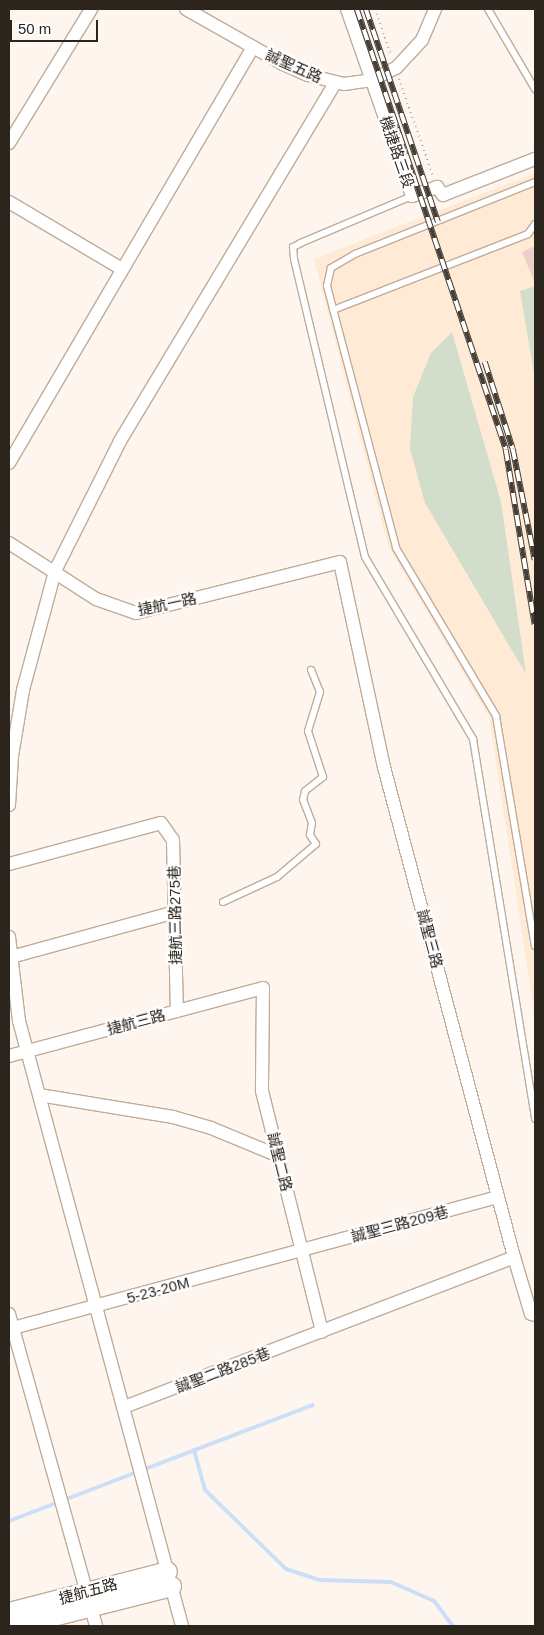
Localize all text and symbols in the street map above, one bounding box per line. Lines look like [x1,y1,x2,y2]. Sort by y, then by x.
scale bar [12,10,100,42]
text: 50 m [18,20,51,37]
street label: 誠聖五路 [263,46,325,86]
street label: 機捷路三段 [376,114,418,190]
street label: 捷航一路 [136,589,198,619]
street label: 捷航三路275巷 [165,865,185,965]
street label: 誠聖三路 [414,908,446,970]
street label: 捷航三路 [105,1006,167,1038]
street label: 誠聖二路 [264,1131,296,1193]
street label: 誠聖三路209巷 [349,1202,451,1246]
street label: 5-23-20M [125,1273,191,1307]
street label: 誠聖二路285巷 [173,1344,273,1396]
street label: 捷航五路 [57,1575,119,1607]

